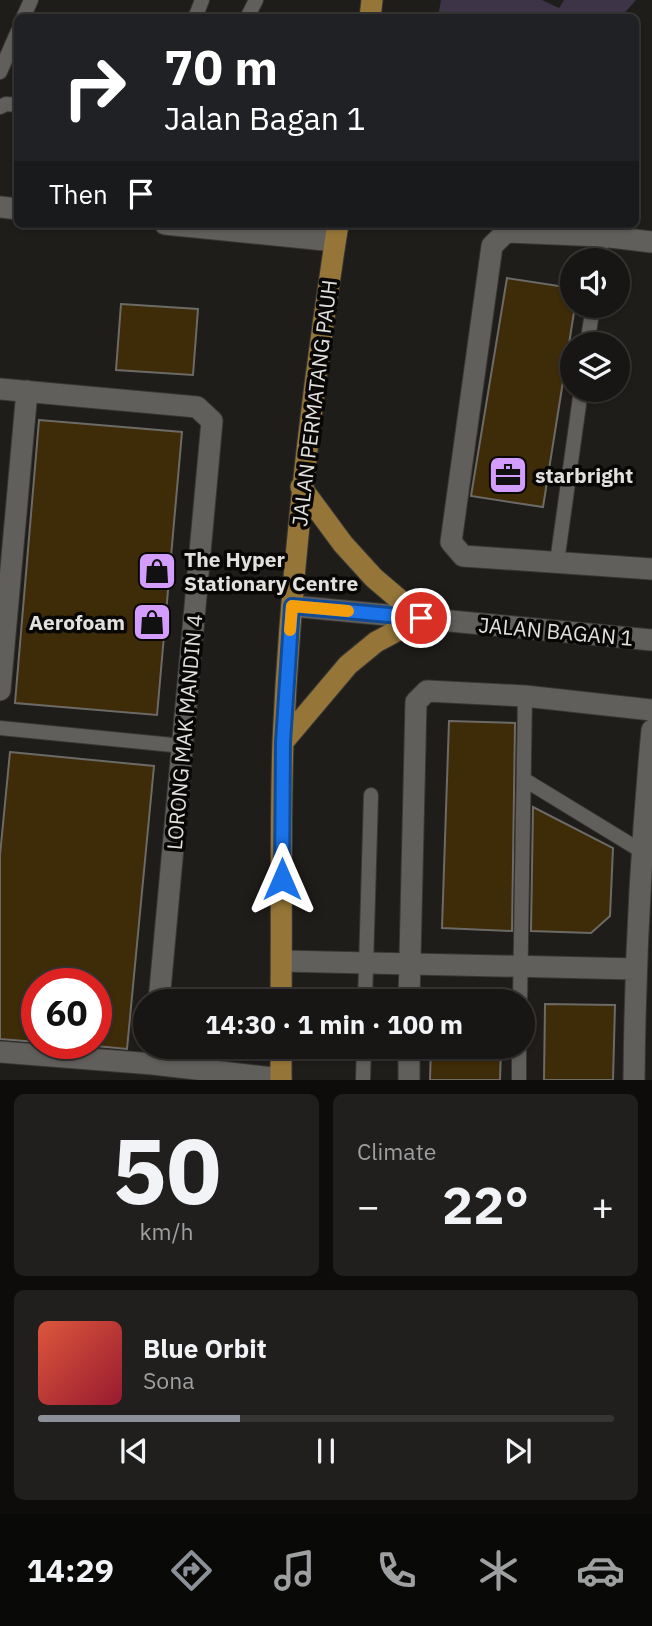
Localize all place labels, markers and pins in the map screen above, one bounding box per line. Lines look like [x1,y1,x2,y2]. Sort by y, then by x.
office icon: starbright [487,454,529,496]
place label: starbright [535,461,633,489]
place label: The Hyper Stationary Centre [184,545,358,597]
shop icon: The Hyper Stationary Centre [136,550,178,592]
pin [391,588,451,648]
shop icon: Aerofoam [131,601,173,643]
place label: Aerofoam [29,608,125,636]

